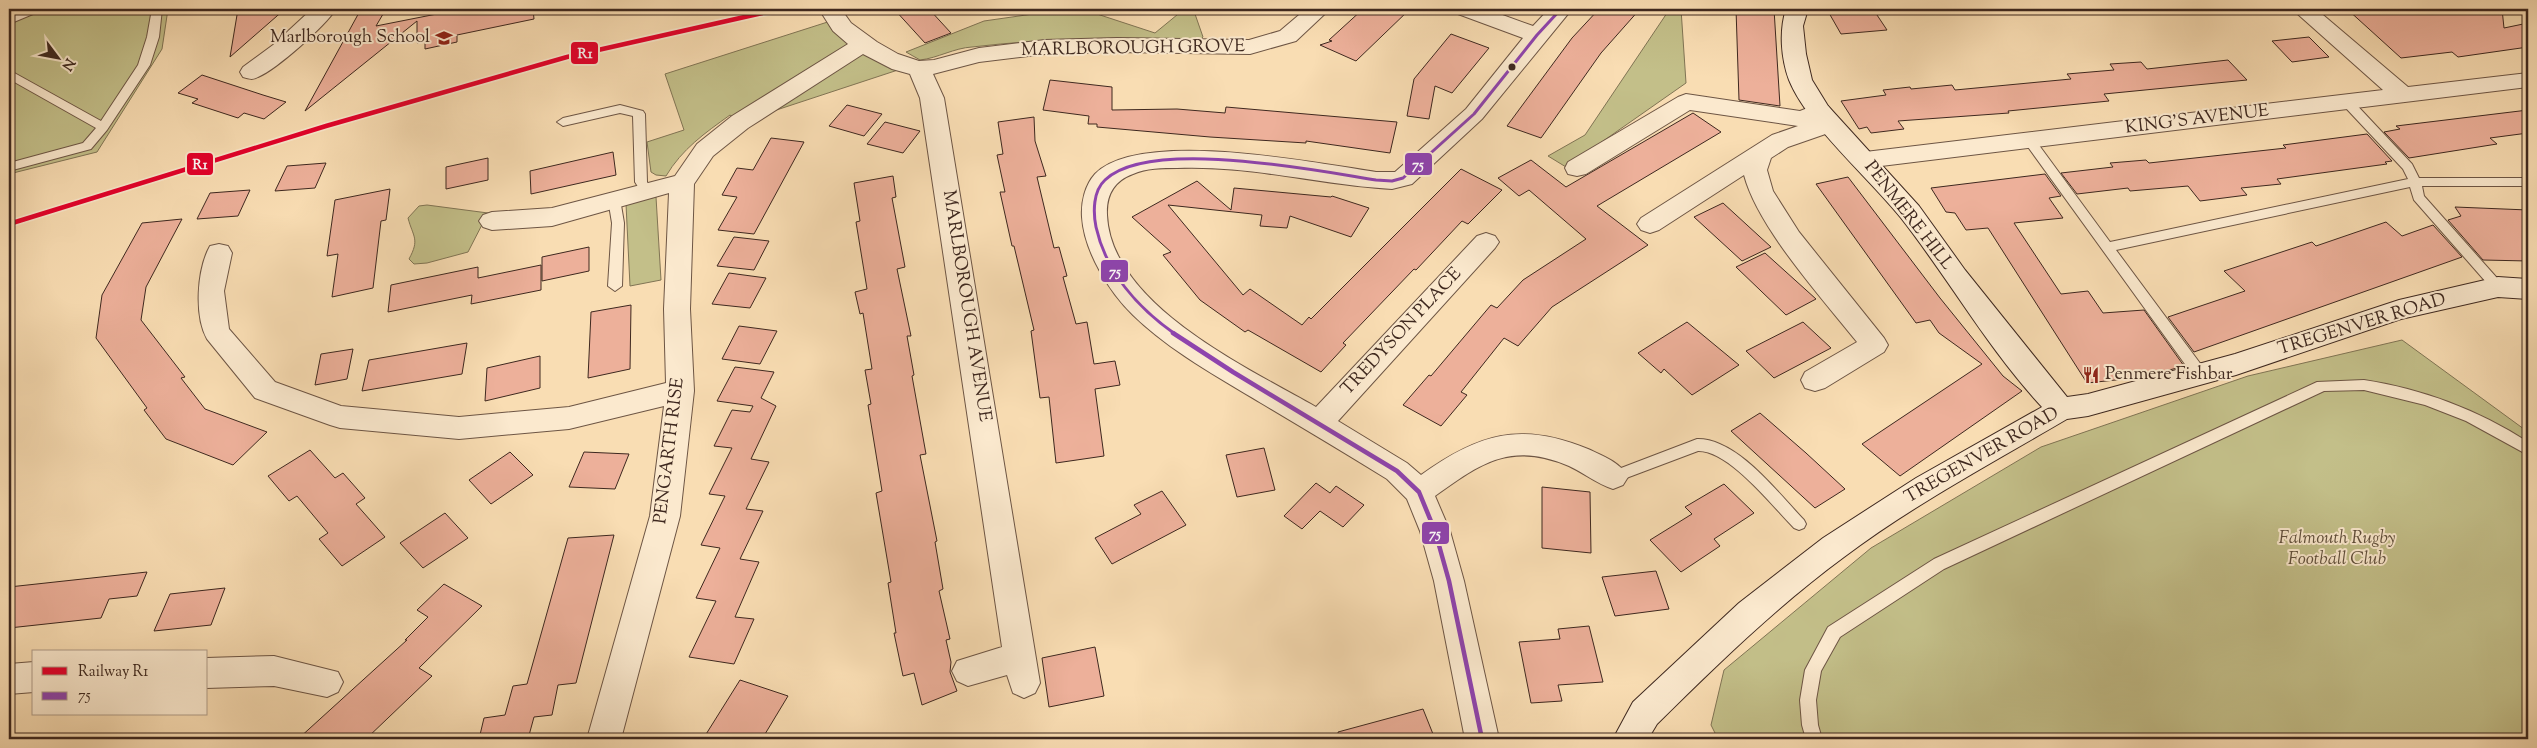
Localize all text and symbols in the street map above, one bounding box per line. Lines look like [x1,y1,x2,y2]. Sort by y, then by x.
place label: Marlborough School [270,25,430,51]
school or university icon: Marlborough School [434,28,454,48]
north arrow [32,32,82,82]
street label: MARLBOROUGH GROVE [1021,34,1245,64]
line badge: R1 [570,41,599,65]
text: R1 [578,45,593,65]
text: N [56,54,79,74]
unlabelled marker [1507,62,1517,72]
street label: KING'S AVENUE [2124,98,2271,142]
line badge: R1 [186,152,214,176]
line badge: 75 [1404,152,1433,176]
text: R1 [193,156,208,176]
text: 75 [1412,156,1424,176]
street label: PENMERE HILL [1857,156,1959,276]
street label: MARLBOROUGH AVENUE [935,188,997,424]
line badge: 75 [1100,259,1129,283]
street label: TREDYSON PLACE [1336,262,1468,402]
text: 75 [1109,263,1121,283]
street label: TREGENVER ROAD [2275,287,2449,363]
place label: Penmere Fishbar [2105,362,2233,388]
restaurant icon: Penmere Fishbar [2081,365,2101,385]
street label: PENGARTH RISE [648,376,692,526]
street label: TREGENVER ROAD [1900,401,2064,511]
line badge: 75 [1421,521,1450,545]
text: 75 [1429,525,1441,545]
park label: Falmouth Rugby Football Club [2279,526,2395,573]
legend [32,650,208,716]
text: Railway R1 [78,662,148,683]
text: 75 [78,686,91,707]

